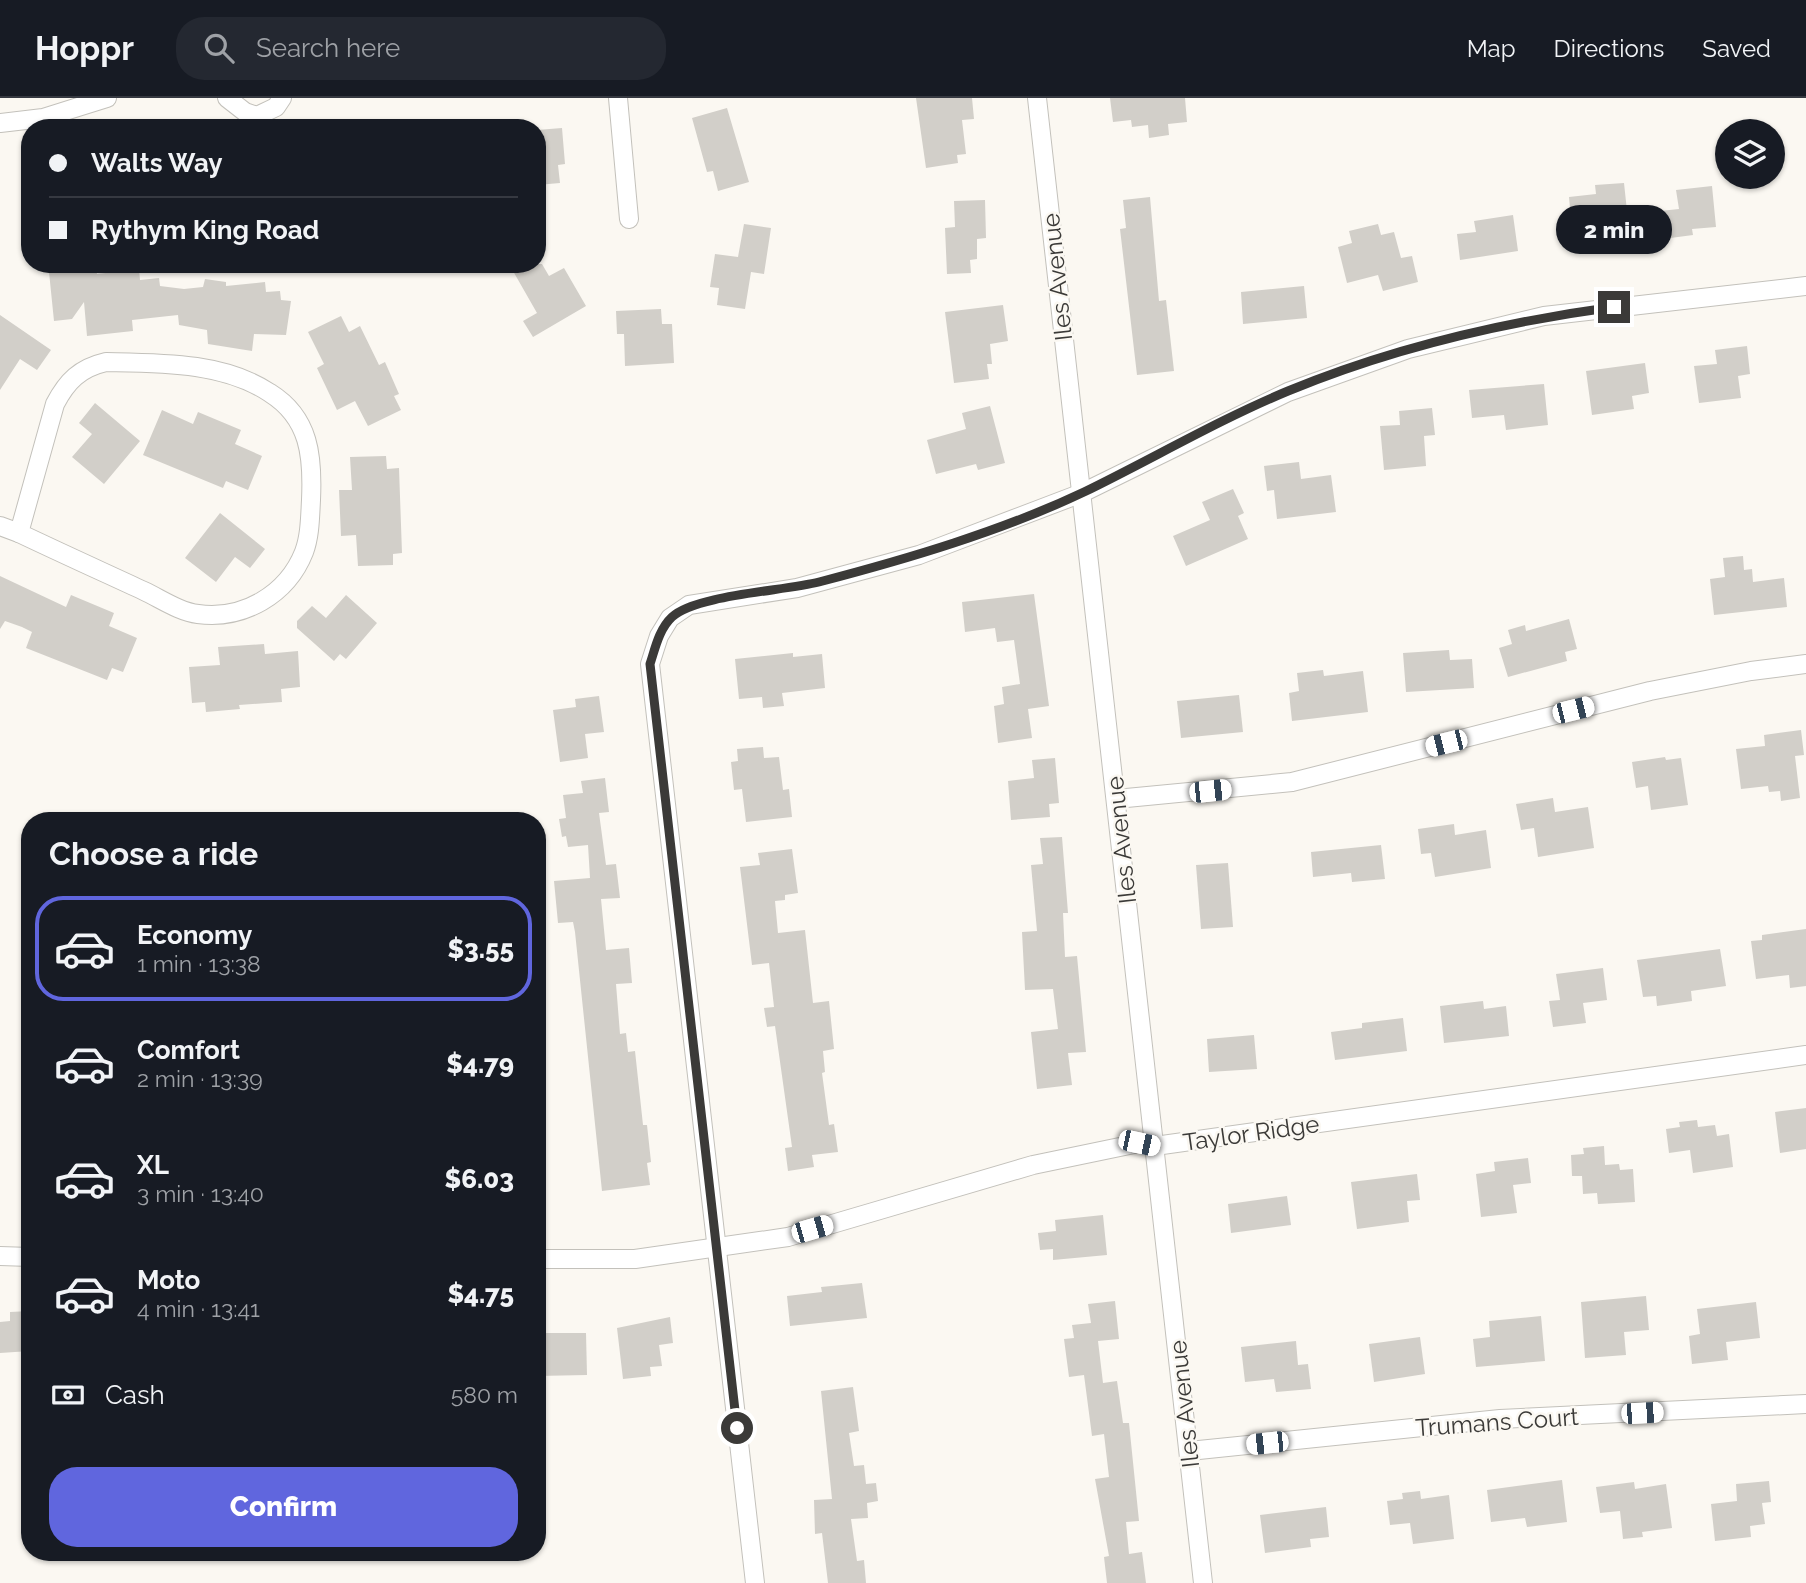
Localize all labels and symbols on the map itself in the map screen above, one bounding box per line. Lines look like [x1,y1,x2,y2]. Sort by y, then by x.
callout: 2 min [1556,206,1672,254]
street label: Iles Avenue [1036,212,1078,342]
route end [1598,291,1630,323]
car [1551,695,1596,725]
car [1424,728,1469,758]
street label: Iles Avenue [1100,775,1142,905]
car [1189,778,1232,804]
street label: Taylor Ridge [1181,1109,1321,1157]
car [1117,1128,1162,1158]
car [789,1213,836,1245]
street label: Iles Avenue [1163,1339,1205,1469]
car [1621,1401,1664,1425]
street label: Trumans Court [1414,1402,1580,1442]
route start [721,1412,753,1444]
car [1246,1430,1289,1456]

